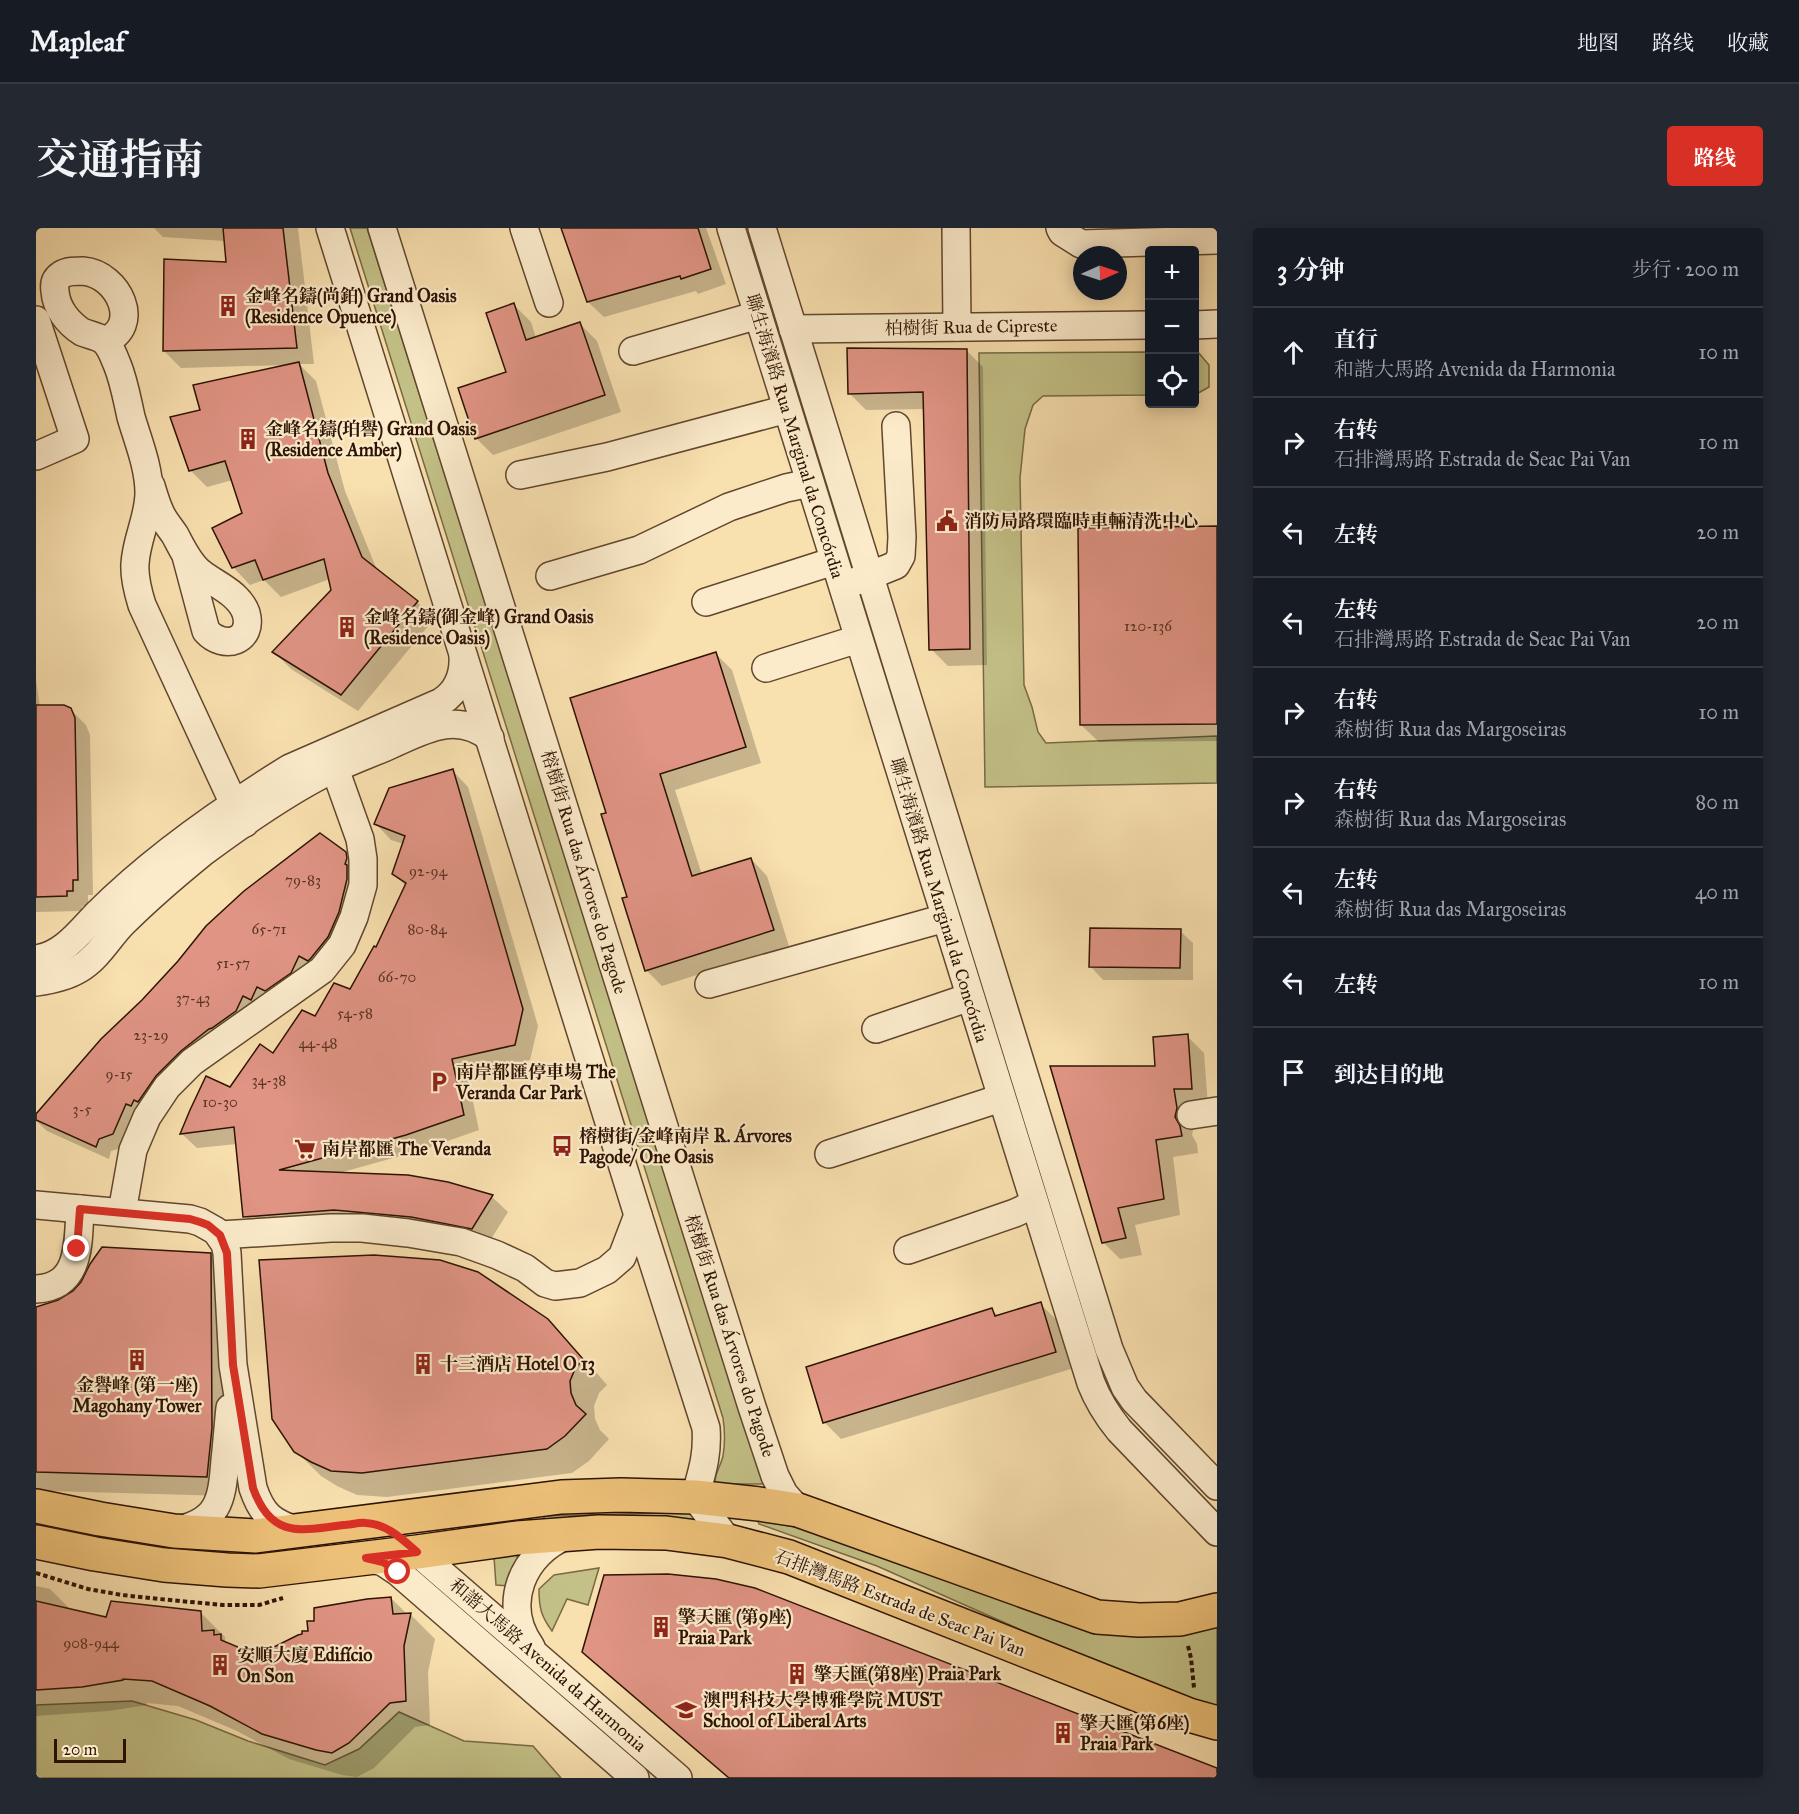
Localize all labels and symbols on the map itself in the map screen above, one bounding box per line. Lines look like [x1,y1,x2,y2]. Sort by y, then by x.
north arrow [1073,246,1127,300]
place label: 金峰名鑄(尚鉑) Grand Oasis (Residence Opuence) [245,285,457,329]
street label: 聯生海濱路 Rua Marginal da Concórdia [740,291,849,582]
building icon: 金峰名鑄(尚鉑) Grand Oasis (Residence Opuence) [216,294,240,318]
street label: 柏樹街 Rua de Cipreste [885,314,1057,340]
place label: 金峰名鑄(珀譽) Grand Oasis (Residence Amber) [265,418,477,462]
building icon: 金峰名鑄(珀譽) Grand Oasis (Residence Amber) [236,427,260,451]
public building icon: 消防局路環臨時車輛清洗中心 [935,509,959,533]
place label: 消防局路環臨時車輛清洗中心 [964,510,1198,532]
place label: 金峰名鑄(御金峰) Grand Oasis (Residence Oasis) [364,606,594,650]
building icon: 金峰名鑄(御金峰) Grand Oasis (Residence Oasis) [335,615,359,639]
house number: 120-136 [1124,617,1173,635]
street label: 榕樹街 Rua das Árvores do Pagode [535,747,634,997]
street label: 聯生海濱路 Rua Marginal da Concórdia [884,755,993,1046]
house number: 92-94 [409,862,448,880]
house number: 79-83 [285,871,321,889]
house number: 65-71 [252,920,286,938]
house number: 80-84 [407,920,447,938]
house number: 51-57 [216,954,250,972]
house number: 66-70 [378,968,416,986]
house number: 37-43 [176,989,210,1007]
house number: 54-58 [337,1004,373,1022]
house number: 23-29 [133,1026,169,1044]
house number: 44-48 [298,1034,338,1052]
place label: 南岸都匯停車場 The Veranda Car Park [455,1061,616,1104]
house number: 9-15 [105,1065,133,1083]
parking icon: 南岸都匯停車場 The Veranda Car Park [427,1070,451,1094]
house number: 34-38 [252,1071,286,1089]
house number: 10-30 [202,1093,238,1111]
house number: 3-5 [72,1100,92,1118]
place label: 榕樹街/金峰南岸 R. Árvores Pagode/ One Oasis [579,1123,792,1169]
bus stop icon: 榕樹街/金峰南岸 R. Árvores Pagode/ One Oasis [550,1134,574,1158]
supermarket icon: 南岸都匯 The Veranda [293,1137,317,1161]
place label: 南岸都匯 The Veranda [322,1138,491,1160]
street label: 榕樹街 Rua das Árvores do Pagode [679,1211,782,1460]
route end [63,1235,89,1261]
building icon: 金譽峰 (第一座) Magohany Tower [125,1348,149,1372]
building icon: 十三酒店 Hotel O 13 [411,1352,435,1376]
place label: 十三酒店 Hotel O 13 [440,1353,595,1376]
place label: 金譽峰 (第一座) Magohany Tower [73,1374,203,1418]
street label: 石排灣馬路 Estrada de Seac Pai Van [772,1545,1029,1661]
route start [384,1558,410,1584]
street label: 和諧大馬路 Avenida da Harmonia [445,1574,651,1757]
place label: 擎天匯 (第9座) Praia Park [678,1606,792,1649]
building icon: 擎天匯 (第9座) Praia Park [649,1615,673,1639]
house number: 908-944 [63,1634,119,1652]
place label: 安順大廈 Edifício On Son [237,1644,372,1687]
building icon: 安順大廈 Edifício On Son [208,1653,232,1677]
building icon: 擎天匯(第8座) Praia Park [785,1662,809,1686]
place label: 擎天匯(第8座) Praia Park [814,1663,1002,1686]
place label: 澳門科技大學博雅學院 MUST School of Liberal Arts [703,1689,943,1732]
school or university icon: 澳門科技大學博雅學院 MUST School of Liberal Arts [674,1698,698,1722]
place label: 擎天匯(第6座) Praia Park [1080,1712,1189,1755]
building icon: 擎天匯(第6座) Praia Park [1051,1721,1075,1745]
scale bar [54,1736,126,1764]

